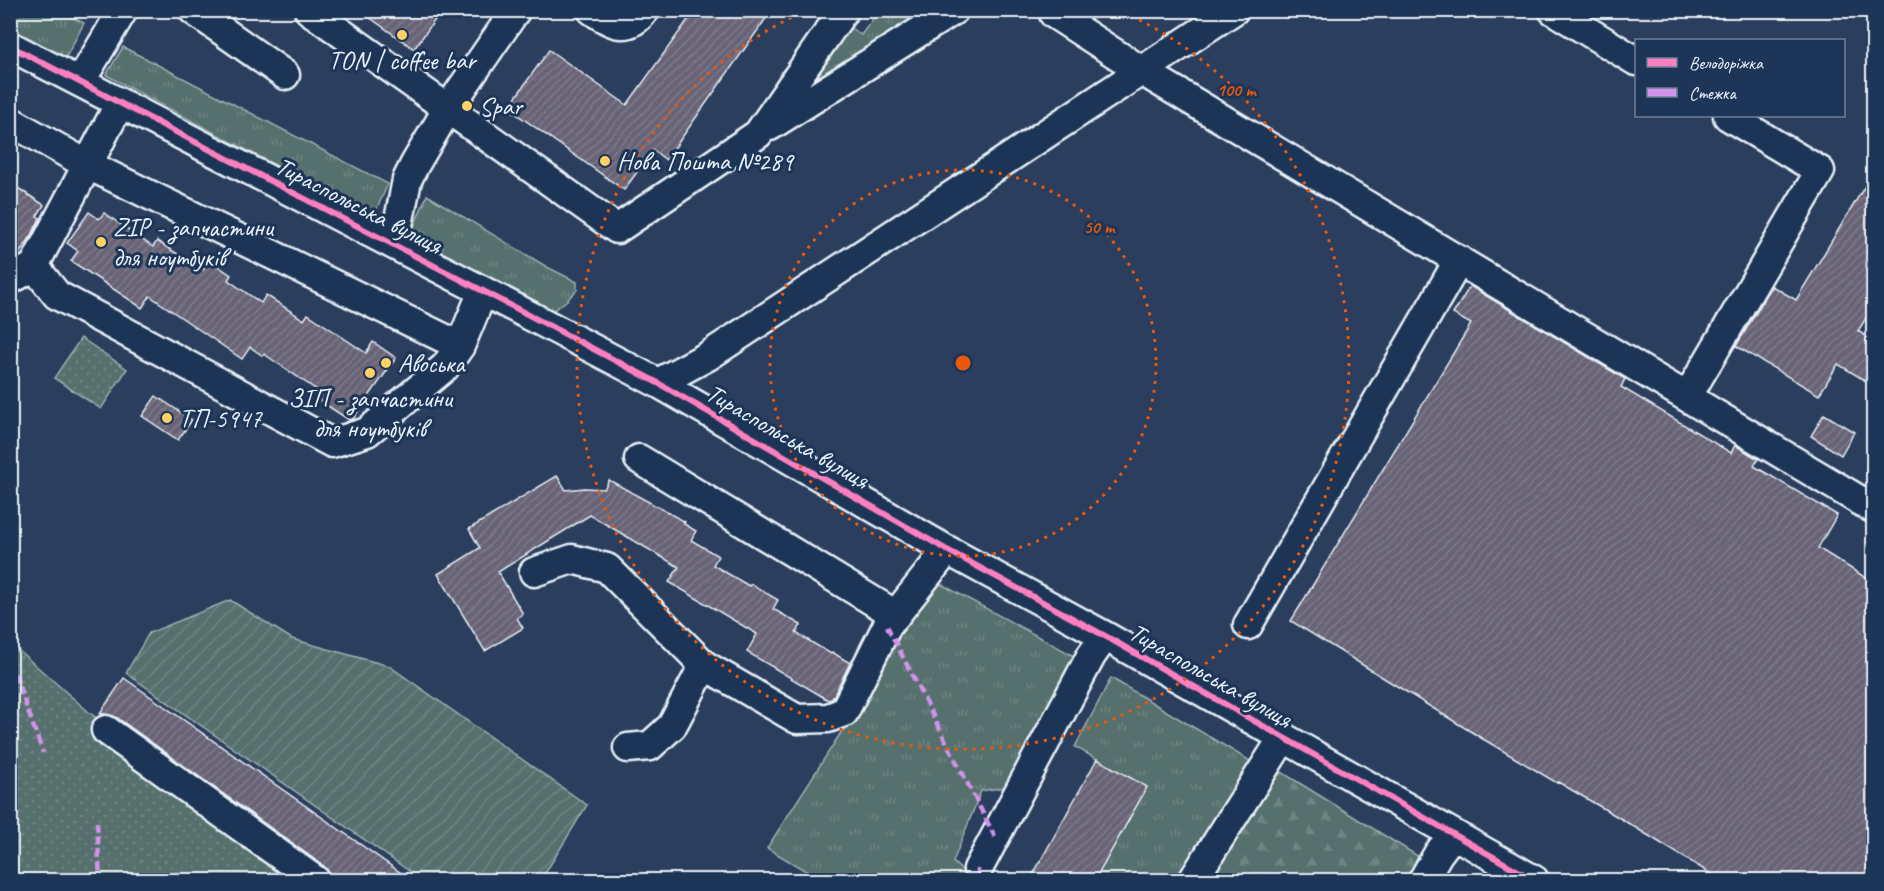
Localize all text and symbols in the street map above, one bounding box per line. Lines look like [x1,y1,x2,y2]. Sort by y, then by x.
marker: TON | coffee bar [395,28,409,42]
legend [1635,39,1845,117]
place label: TON | coffee bar [328,44,478,77]
text: Велодоріжка [1689,52,1764,74]
text: 100 m [1217,79,1257,101]
text: Стежка [1689,82,1737,104]
place label: Spar [479,90,524,123]
marker: Spar [460,99,474,113]
place label: Нова Пошта №289 [617,145,795,178]
street label: Тираспольська вулиця [270,149,449,262]
marker: Нова Пошта №289 [598,154,612,168]
place label: ZIP - запчастини для ноутбуків [113,211,275,274]
text: 50 m [1084,216,1116,238]
marker: ZIP - запчастини для ноутбуків [94,235,108,249]
place label: Авоська [398,347,466,380]
centre of rings [953,353,973,373]
marker: Авоська [379,356,393,370]
marker: ЗІП - запчастини для ноутбуків [363,366,377,380]
street label: Тираспольська вулиця [700,376,876,497]
place label: ЗІП - запчастини для ноутбуків [288,382,453,445]
place label: ТП-5947 [179,402,263,435]
marker: ТП-5947 [160,411,174,425]
street label: Тираспольська вулиця [1123,615,1299,736]

